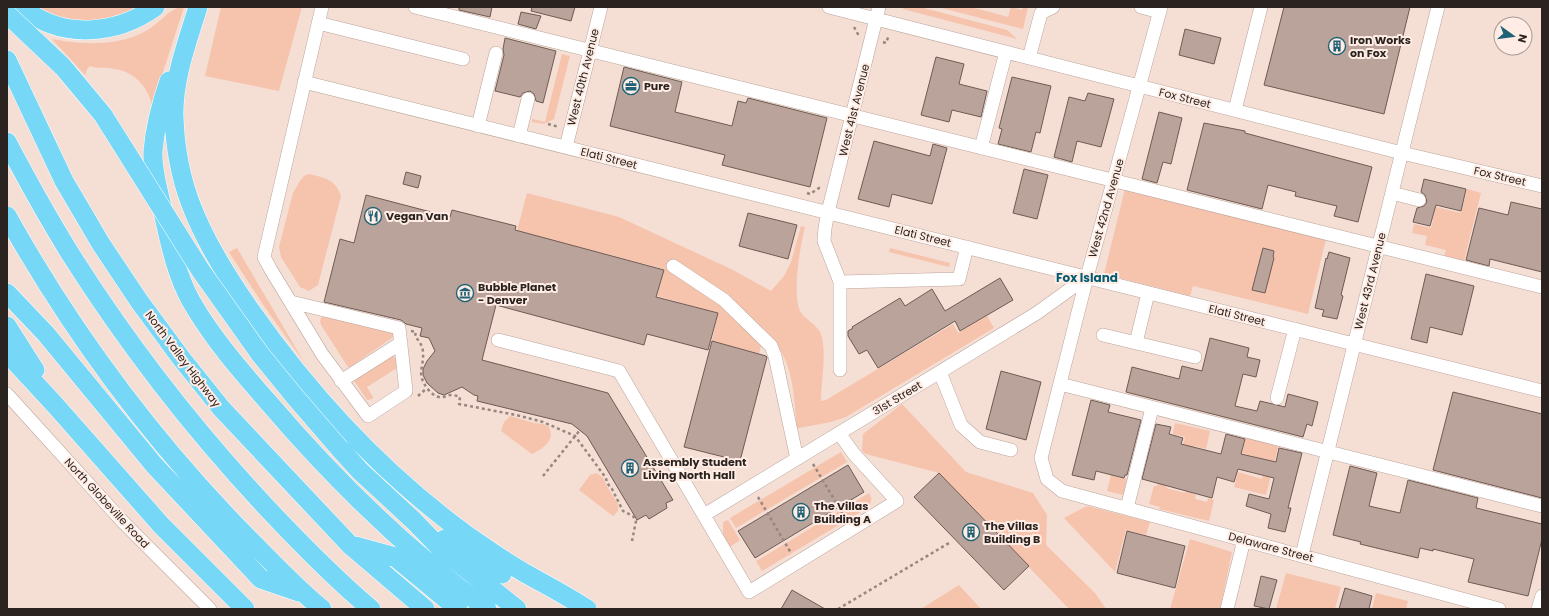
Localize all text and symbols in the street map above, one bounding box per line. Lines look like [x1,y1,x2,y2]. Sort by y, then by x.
north arrow [1493,16,1533,56]
street label: West 40th Avenue [563,27,603,127]
place label: Iron Works on Fox [1350,32,1411,61]
text: N [1514,32,1531,44]
building icon: Iron Works on Fox [1327,36,1347,56]
street label: West 41st Avenue [835,62,873,158]
office icon: Pure [621,76,641,96]
place label: Pure [644,78,670,94]
street label: Fox Street [1157,84,1213,112]
street label: Elati Street [579,143,639,173]
street label: West 42nd Avenue [1084,157,1128,259]
street label: Fox Street [1472,162,1528,190]
restaurant icon: Vegan Van [363,206,383,226]
place label: Vegan Van [386,208,448,224]
street label: Elati Street [893,221,953,251]
street label: West 43rd Avenue [1350,231,1390,331]
district label: Fox Island [1056,269,1118,286]
place label: Bubble Planet - Denver [478,279,557,308]
museum icon: Bubble Planet - Denver [455,283,475,303]
street label: Elati Street [1207,300,1267,330]
street label: North Valley Highway [142,308,225,411]
street label: 31st Street [869,377,925,419]
street label: North Globeville Road [61,454,153,552]
place label: Assembly Student Living North Hall [643,454,747,483]
building icon: Assembly Student Living North Hall [620,458,640,478]
place label: The Villas Building A [814,498,871,527]
building icon: The Villas Building A [791,502,811,522]
place label: The Villas Building B [984,518,1040,547]
building icon: The Villas Building B [961,522,981,542]
street label: Delaware Street [1227,528,1315,566]

